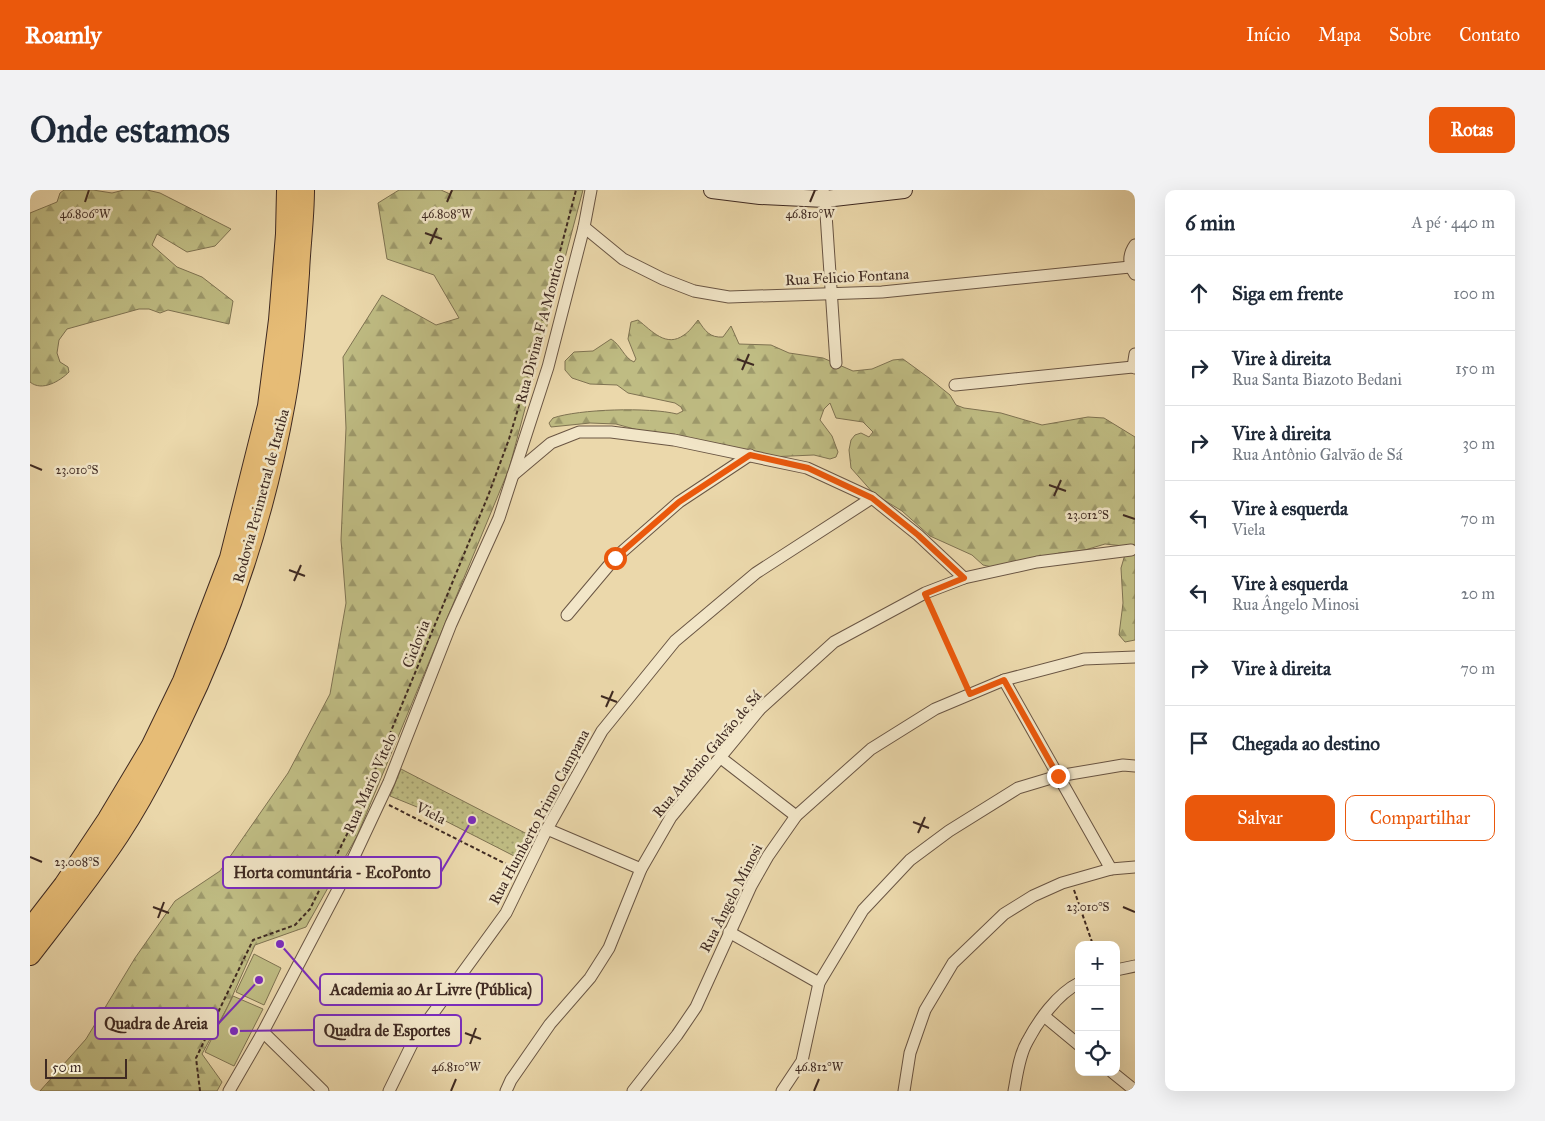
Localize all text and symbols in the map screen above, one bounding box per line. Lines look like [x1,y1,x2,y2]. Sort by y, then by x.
text: Roamly [25,20,102,50]
text: Início [1246,24,1290,46]
text: Mapa [1318,24,1361,46]
text: Sobre [1389,24,1431,46]
text: Contato [1459,24,1520,46]
button: Rotas [1429,107,1515,153]
text: Onde estamos [30,109,230,152]
text: 46.806°W [60,207,111,221]
text: 46.808°W [422,207,473,221]
text: 46.810°W [785,207,835,221]
text: 6 min [1185,210,1235,236]
text: A pé · 440 m [1412,213,1495,232]
street label: Rua Divina F A Montico [511,252,569,406]
street label: Rua Felicio Fontana [784,265,910,289]
icon: ahead [1185,279,1213,307]
text: Siga em frente [1232,282,1343,305]
text: 100 m [1453,284,1495,303]
text: Vire à direita [1232,347,1331,370]
icon: right [1185,354,1213,382]
text: 150 m [1455,359,1495,378]
text: Rua Santa Biazoto Bedani [1232,370,1402,389]
street label: Rodovia Perimetral de Itatiba [229,406,293,585]
text: Vire à direita [1232,422,1331,445]
icon: right [1185,429,1213,457]
text: 30 m [1462,434,1495,453]
text: Rua Antônio Galvão de Sá [1232,445,1402,464]
text: 23.010°S [55,463,99,477]
text: Vire à esquerda [1232,497,1348,520]
icon: left [1185,504,1213,532]
text: 23.012°S [1067,508,1109,522]
text: 70 m [1460,509,1495,528]
text: Viela [1232,520,1265,539]
route start [604,547,627,570]
text: Vire à esquerda [1232,572,1348,595]
icon: left [1185,579,1213,607]
text: 20 m [1461,584,1495,603]
text: Rua Ângelo Minosi [1232,595,1359,614]
street label: Ciclovia [398,617,434,671]
icon: right [1185,654,1213,682]
text: Vire à direita [1232,657,1331,680]
text: 70 m [1460,659,1495,678]
street label: Rua Antônio Galvão de Sá [649,687,766,821]
street label: Rua Humberto Primo Campana [485,726,593,908]
icon: arrive [1185,729,1213,757]
street label: Rua Mario Vitelo [340,730,400,836]
text: Chegada ao destino [1232,732,1380,755]
route end [1047,765,1070,788]
button: Salvar [1185,795,1335,841]
button: Compartilhar [1345,795,1495,841]
street label: Viela [412,797,450,828]
street label: Rua Ângelo Minosi [696,841,766,955]
text: 23.008°S [55,855,99,869]
callout: Horta comuntária - EcoPonto [223,857,441,888]
text: Horta comuntária - EcoPonto [233,863,431,882]
text: 23.010°S [1066,900,1110,914]
map controls [1075,941,1120,1076]
button: + [1075,941,1120,986]
callout: Academia ao Ar Livre (Pública) [320,974,542,1005]
text: Academia ao Ar Livre (Pública) [329,980,532,1000]
button: − [1075,986,1120,1031]
callout: Quadra de Areia [95,1008,218,1039]
text: Quadra de Areia [104,1014,209,1034]
callout: Quadra de Esportes [314,1015,461,1046]
text: Quadra de Esportes [324,1021,450,1041]
button: locate [1075,1031,1120,1076]
scale bar [45,1056,128,1079]
text: 50 m [52,1059,81,1076]
text: 46.810°W [431,1060,481,1074]
text: 46.812°W [795,1060,844,1074]

